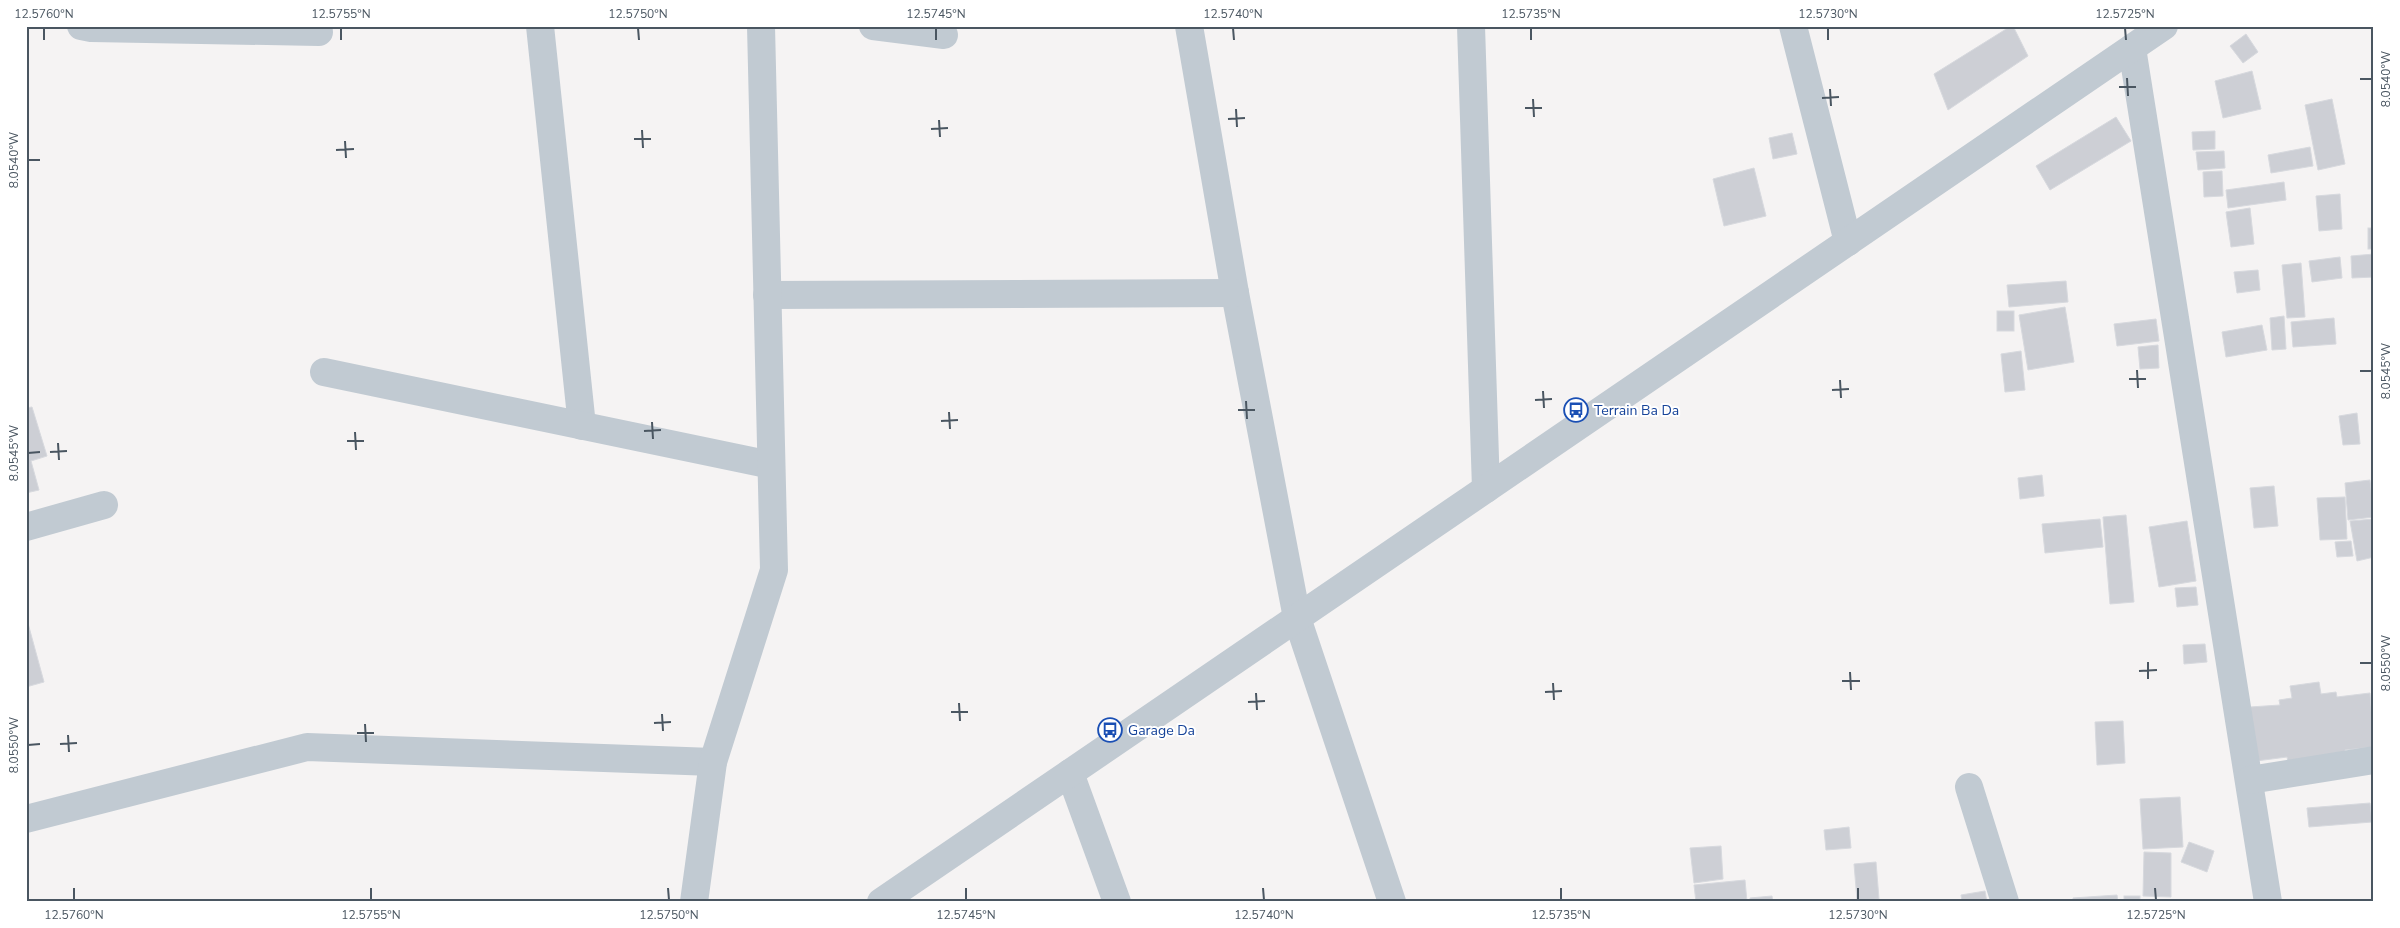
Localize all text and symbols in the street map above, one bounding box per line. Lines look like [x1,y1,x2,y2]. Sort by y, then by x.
text: 12.5760°N [14,6,74,22]
text: 12.5755°N [311,6,371,22]
text: 12.5750°N [608,6,668,22]
text: 12.5745°N [906,6,966,22]
text: 12.5740°N [1203,6,1263,22]
text: 12.5735°N [1501,6,1561,22]
text: 12.5730°N [1798,6,1858,22]
text: 12.5725°N [2095,6,2155,22]
text: 8.0540°W [2378,51,2394,107]
text: 8.0540°W [6,132,22,188]
text: 8.0545°W [2378,343,2394,399]
bus stop icon: Terrain Ba Da [1563,397,1589,423]
place label: Terrain Ba Da [1594,401,1679,420]
text: 8.0545°W [6,425,22,481]
text: 8.0550°W [2378,635,2394,691]
text: 8.0550°W [6,717,22,773]
bus stop icon: Garage Da [1097,717,1123,743]
place label: Garage Da [1128,721,1195,740]
text: 12.5760°N [44,907,104,923]
text: 12.5755°N [341,907,401,923]
text: 12.5750°N [639,907,699,923]
text: 12.5745°N [936,907,996,923]
text: 12.5740°N [1234,907,1294,923]
text: 12.5735°N [1531,907,1591,923]
text: 12.5730°N [1828,907,1888,923]
text: 12.5725°N [2126,907,2186,923]

